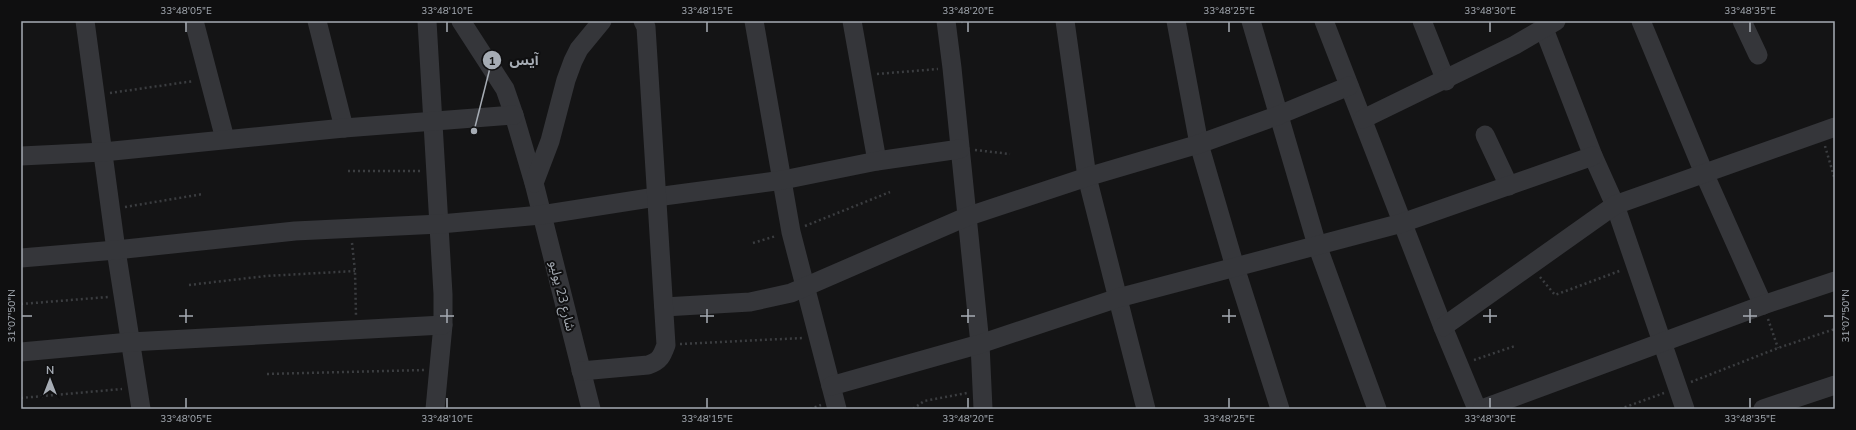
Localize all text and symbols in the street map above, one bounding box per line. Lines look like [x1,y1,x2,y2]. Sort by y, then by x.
text: 33°48'05"E [160,4,212,18]
text: 33°48'10"E [421,4,473,18]
text: 33°48'15"E [681,4,733,18]
text: 33°48'20"E [942,4,994,18]
text: 33°48'25"E [1203,4,1255,18]
text: 33°48'30"E [1464,4,1516,18]
text: 33°48'35"E [1724,4,1776,18]
callout: آيس [482,47,547,73]
text: آيس [510,51,539,70]
text: 1 [488,53,496,69]
street label: شارع 23 يوليو [544,259,579,333]
text: 31°07'50"N [5,289,19,343]
text: 31°07'50"N [1839,289,1853,343]
north arrow [30,360,70,400]
text: N [46,363,54,378]
text: 33°48'05"E [160,412,212,426]
text: 33°48'10"E [421,412,473,426]
text: 33°48'15"E [681,412,733,426]
text: 33°48'20"E [942,412,994,426]
text: 33°48'25"E [1203,412,1255,426]
text: 33°48'30"E [1464,412,1516,426]
text: 33°48'35"E [1724,412,1776,426]

